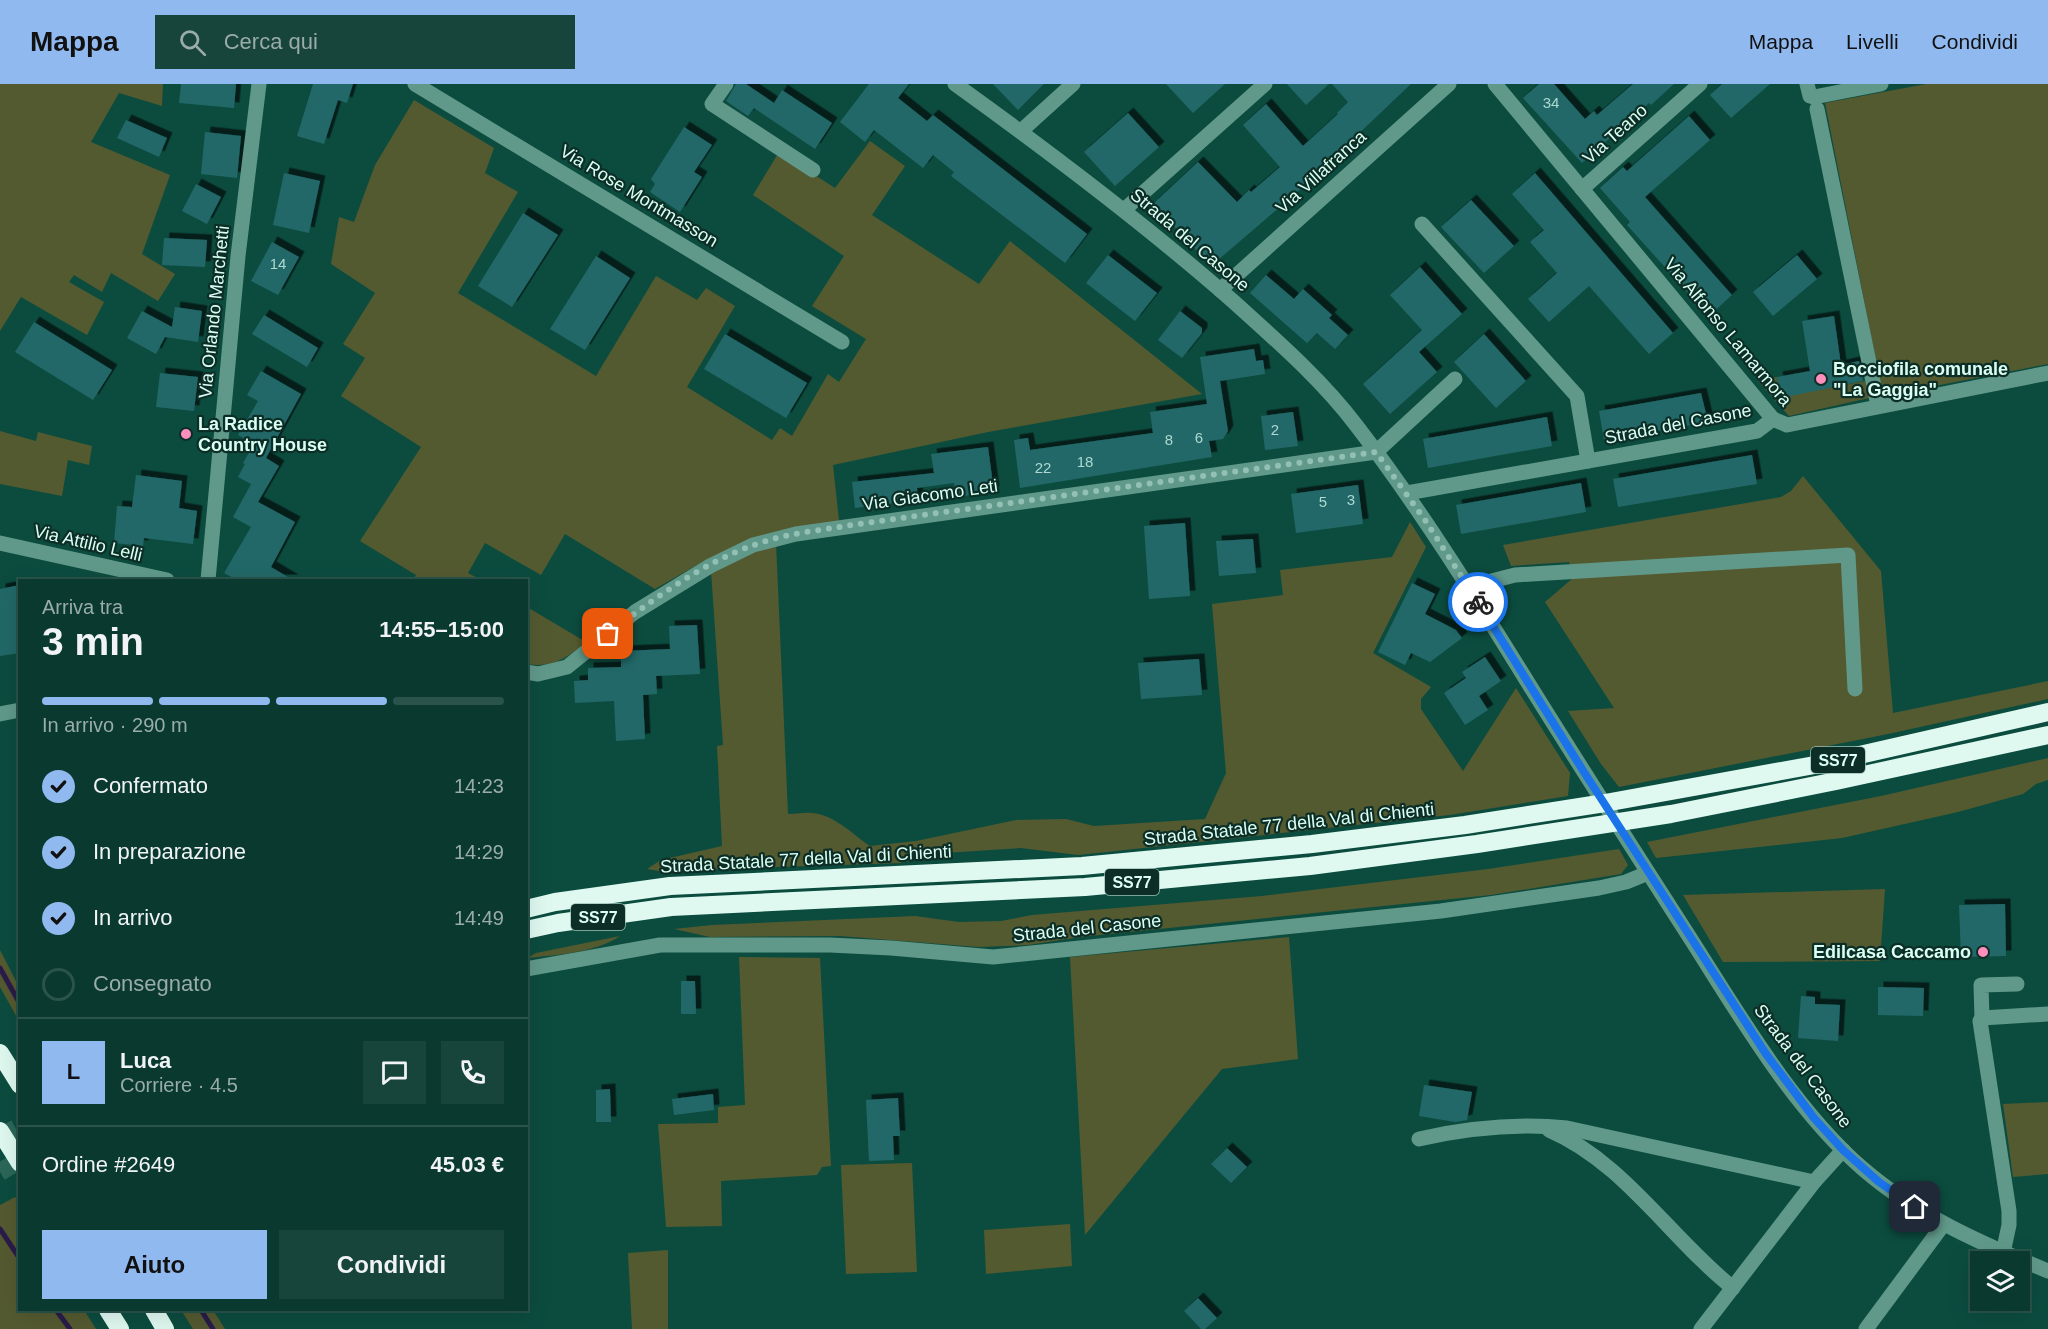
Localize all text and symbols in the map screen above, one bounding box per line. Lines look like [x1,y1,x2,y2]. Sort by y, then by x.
search box [155,15,575,69]
text: Mappa [30,26,119,57]
icon: search [176,26,209,59]
text: Cerca qui [224,29,318,54]
text: Mappa [1749,30,1813,53]
text: Livelli [1846,30,1899,53]
text: Condividi [1932,30,2018,53]
house number: 34 [1543,94,1559,111]
street label: Via Teano [1579,100,1651,168]
street label: Via Villafranca [1272,126,1371,218]
street label: Via Rose Montmasson [556,141,722,251]
street label: Strada del Casone [1126,184,1254,296]
street label: Via Orlando Marchetti [195,225,233,399]
street label: Via Alfonso Lamarmora [1660,254,1796,411]
house number: 14 [270,255,286,272]
place label: Bocciofila comunale "La Gaggia" [1833,359,2008,400]
marker: Bocciofila comunale "La Gaggia" [1814,372,1828,386]
street label: Strada del Casone [1603,400,1753,448]
place label: La Radice Country House [198,414,327,455]
house number: 2 [1271,421,1279,438]
marker: La Radice Country House [179,427,193,441]
house number: 6 [1195,429,1203,446]
house number: 8 [1165,431,1173,448]
house number: 18 [1077,453,1093,470]
house number: 22 [1035,459,1051,476]
street label: Via Giacomo Leti [861,476,999,514]
house number: 3 [1347,491,1355,508]
house number: 5 [1319,493,1327,510]
street label: Via Attilio Lelli [32,521,144,565]
courier [1448,572,1508,632]
icon: bike [1462,586,1495,619]
text: Arriva tra [42,596,123,618]
pin [582,608,633,659]
text: 14:55–15:00 [379,617,504,642]
icon: bag [591,617,624,650]
text: 3 min [42,620,144,663]
text: In arrivo · 290 m [42,714,188,736]
road number: SS77 [1811,747,1865,773]
icon: check [42,770,75,803]
text: Confermato [93,773,208,798]
text: 14:23 [454,775,504,797]
street label: Strada Statale 77 della Val di Chienti [1143,799,1435,849]
icon: check [42,836,75,869]
text: In preparazione [93,839,246,864]
text: 14:29 [454,841,504,863]
street label: Strada Statale 77 della Val di Chienti [660,841,952,877]
road number: SS77 [1105,869,1159,895]
icon: check [42,902,75,935]
road number: SS77 [571,904,625,930]
text: In arrivo [93,905,172,930]
text: 14:49 [454,907,504,929]
street label: Strada del Casone [1012,910,1162,946]
place label: Edilcasa Caccamo [1813,942,1971,962]
marker: Edilcasa Caccamo [1976,945,1990,959]
text: Consegnato [93,971,212,996]
street label: Strada del Casone [1750,1000,1856,1132]
button: chat [363,1041,426,1104]
button: phone [441,1041,504,1104]
text: Luca [120,1048,171,1073]
text: L [67,1059,80,1084]
text: Corriere · 4.5 [120,1074,238,1096]
text: Ordine #2649 [42,1152,175,1177]
text: 45.03 € [431,1152,504,1177]
pin [1889,1181,1940,1232]
icon: home [1898,1190,1931,1223]
button: Aiuto [42,1230,267,1299]
button: Condividi [279,1230,504,1299]
map controls [1970,1251,2030,1311]
button: layers [1970,1251,2030,1311]

